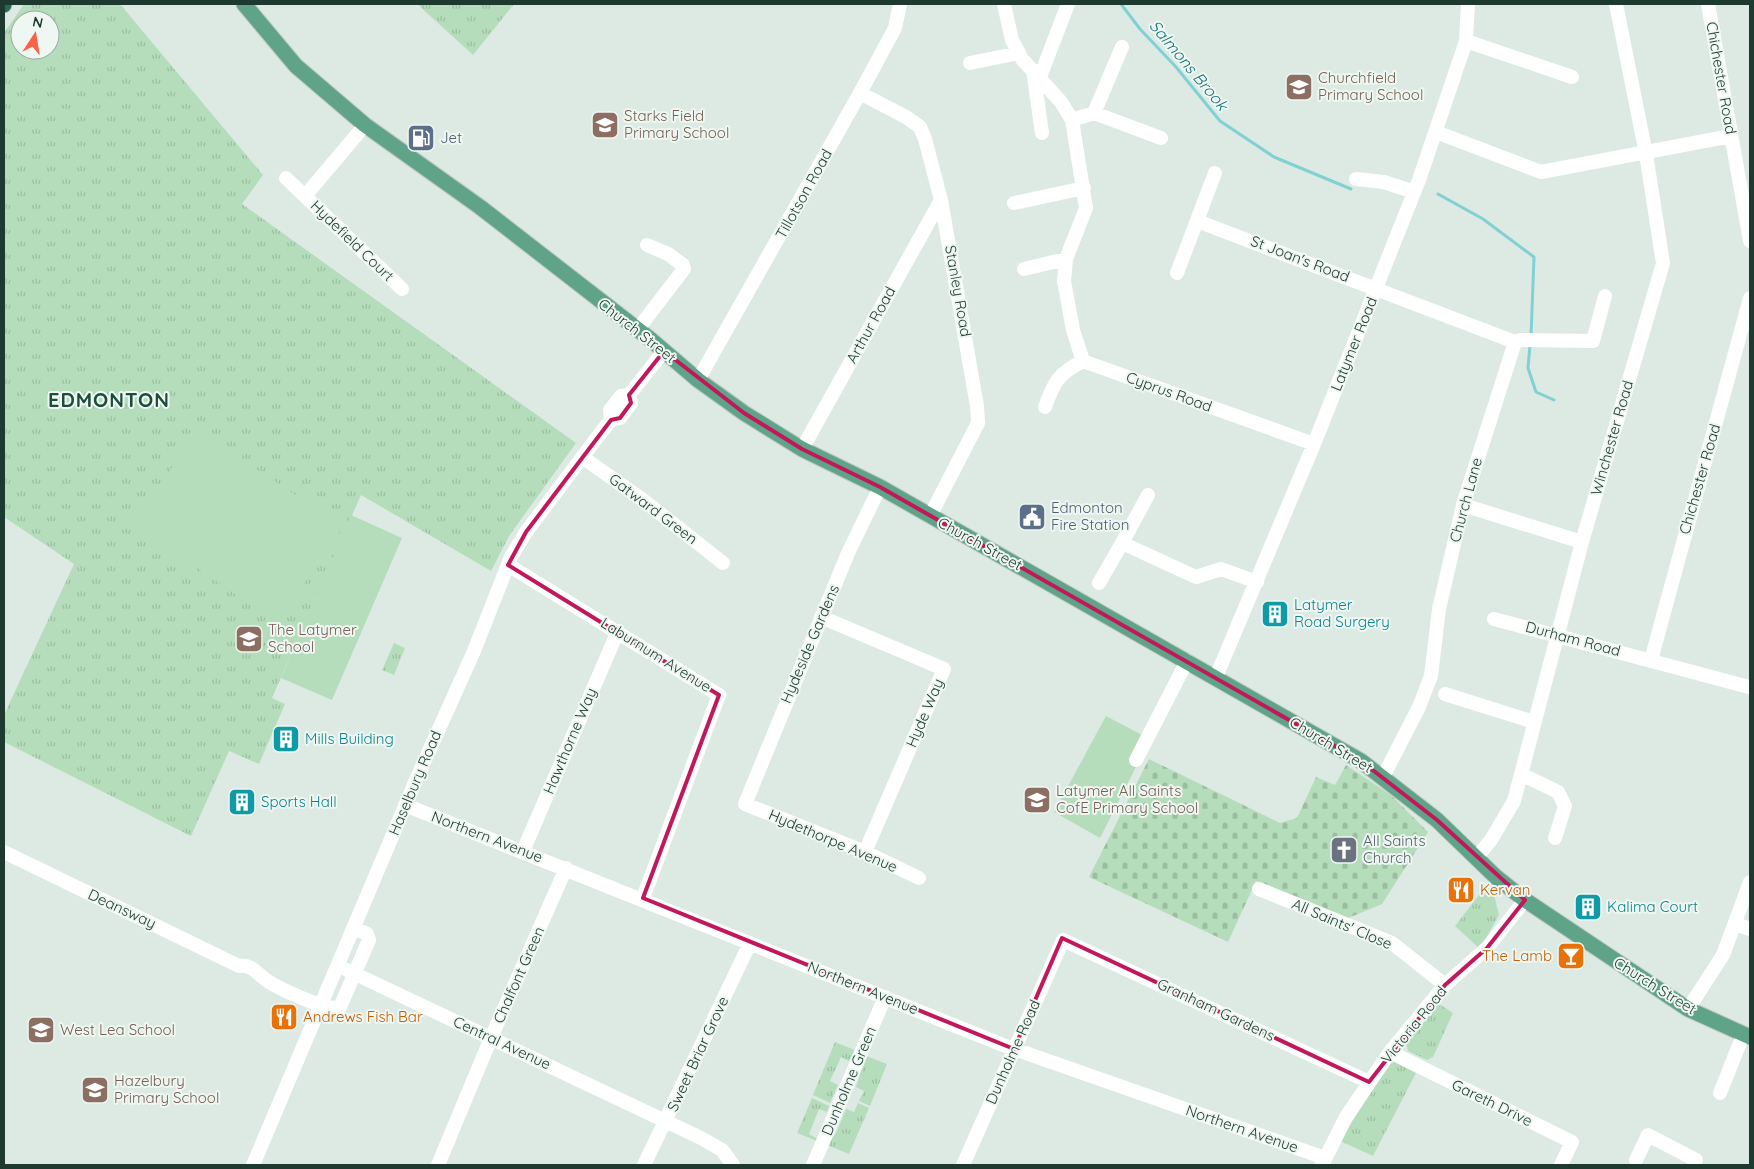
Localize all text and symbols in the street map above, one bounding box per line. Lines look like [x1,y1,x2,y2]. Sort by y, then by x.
north arrow [10,10,60,60]
text: N [31,12,45,32]
water label: Salmons Brook [1145,16,1234,115]
street label: Chichester Road [1702,20,1741,136]
place label: Churchfield Primary School [1318,68,1423,104]
school or university icon: Churchfield Primary School [1284,72,1314,102]
place label: Starks Field Primary School [624,106,729,142]
school or university icon: Starks Field Primary School [590,110,620,140]
fuel station icon: Jet [406,123,436,153]
place label: Jet [440,128,462,147]
street label: Tillotson Road [771,146,836,242]
street label: Hydefield Court [307,196,398,285]
street label: St Joan's Road [1248,231,1352,286]
street label: Stanley Road [941,244,976,338]
street label: Arthur Road [842,283,899,366]
street label: Church Street [595,294,680,367]
street label: Latymer Road [1326,294,1381,394]
street label: Cyprus Road [1124,367,1215,416]
street label: Winchester Road [1586,378,1637,498]
district label: EDMONTON [48,387,170,412]
street label: Chichester Road [1675,421,1724,536]
street label: Church Lane [1445,455,1486,544]
street label: Gatward Green [605,469,701,548]
place label: Edmonton Fire Station [1051,498,1129,534]
public building icon: Edmonton Fire Station [1017,502,1047,532]
street label: Church Street [935,513,1026,575]
street label: Hydeside Gardens [776,582,843,706]
place label: Latymer Road Surgery [1294,595,1390,631]
building icon: Latymer Road Surgery [1260,599,1290,629]
street label: Laburnum Avenue [597,613,715,696]
street label: Durham Road [1523,617,1623,660]
place label: The Latymer School [268,620,357,656]
school or university icon: The Latymer School [234,624,264,654]
street label: Hyde Way [902,676,948,750]
street label: Hawthorne Way [539,685,600,797]
street label: Church Street [1286,712,1376,777]
building icon: Mills Building [271,724,301,754]
street label: Haselbury Road [384,728,445,838]
place label: Mills Building [305,729,394,748]
place label: Latymer All Saints CofE Primary School [1056,781,1198,817]
school or university icon: Latymer All Saints CofE Primary School [1022,785,1052,815]
building icon: Sports Hall [227,787,257,817]
place label: Sports Hall [261,792,337,811]
street label: Hydethorpe Avenue [766,805,901,876]
street label: Northern Avenue [429,807,546,866]
place label: All Saints Church [1363,831,1426,867]
church icon: All Saints Church [1329,835,1359,865]
restaurant icon: Kervan [1446,875,1476,905]
place label: Kervan [1480,880,1530,899]
street label: Deansway [85,884,159,933]
building icon: Kalima Court [1573,892,1603,922]
street label: All Saints' Close [1289,894,1395,953]
place label: Kalima Court [1607,897,1698,916]
street label: Chalfont Green [489,923,548,1026]
bar icon: The Lamb [1556,941,1586,971]
place label: The Lamb [1482,946,1552,965]
street label: Church Street [1611,953,1700,1018]
street label: Northern Avenue [805,957,921,1018]
street label: Granham Gardens [1154,974,1278,1045]
street label: Victoria Road [1377,982,1451,1067]
street label: Sweet Briar Grove [663,993,733,1114]
street label: Dunholme Road [981,997,1044,1107]
restaurant icon: Andrews Fish Bar [269,1002,299,1032]
place label: Andrews Fish Bar [303,1007,423,1026]
street label: Central Avenue [450,1012,554,1073]
school or university icon: West Lea School [26,1015,56,1045]
place label: West Lea School [60,1020,175,1039]
street label: Dunholme Green [817,1023,880,1138]
place label: Hazelbury Primary School [114,1071,219,1107]
school or university icon: Hazelbury Primary School [80,1075,110,1105]
street label: Gareth Drive [1449,1075,1536,1130]
street label: Northern Avenue [1183,1100,1301,1157]

